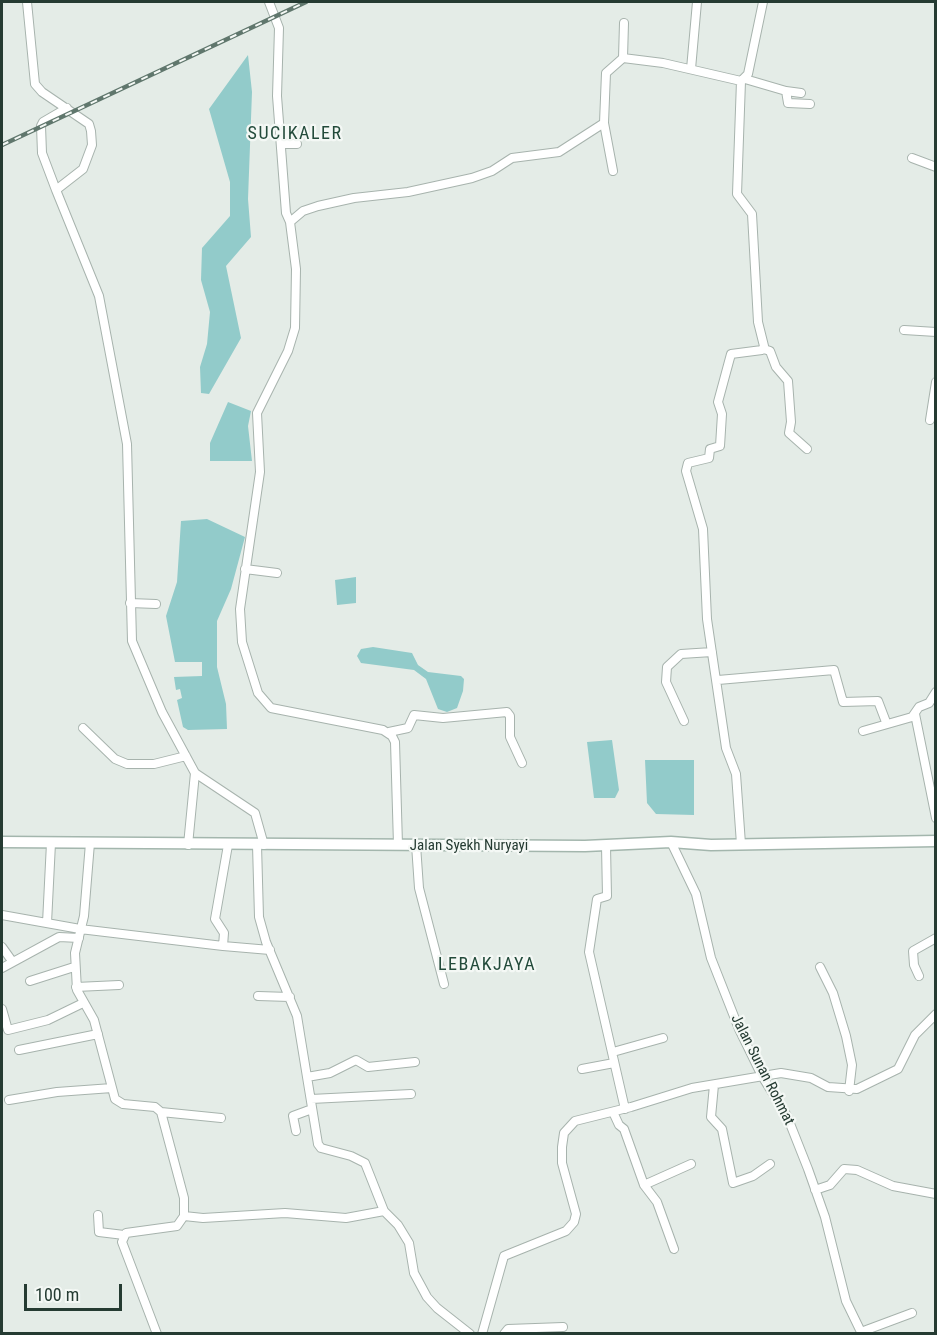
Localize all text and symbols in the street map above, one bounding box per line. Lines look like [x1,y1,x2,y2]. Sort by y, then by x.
district label: SUCIKALER [248,123,342,145]
street label: Jalan Syekh Nuryayi [410,837,528,855]
district label: LEBAKJAYA [438,954,536,976]
street label: Jalan Sunan Rohmat [726,1012,798,1128]
scale bar [27,1272,124,1310]
text: 100 m [35,1284,79,1305]

